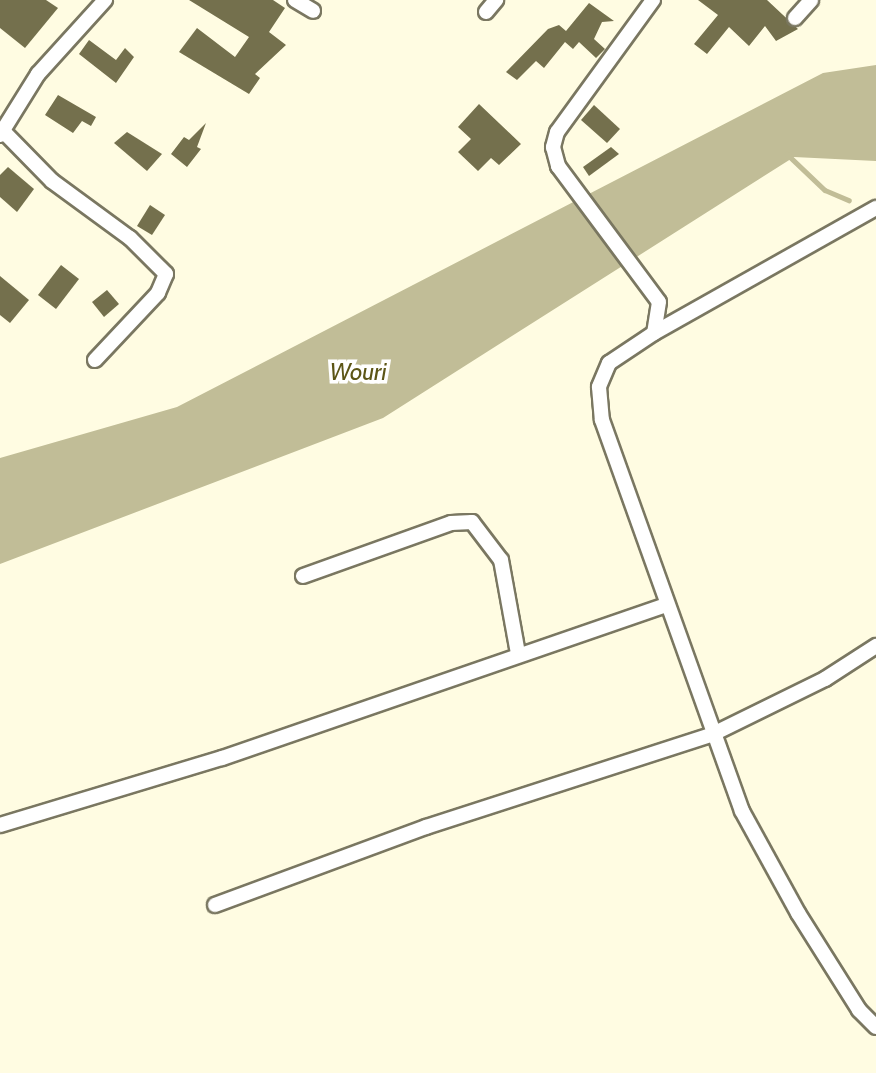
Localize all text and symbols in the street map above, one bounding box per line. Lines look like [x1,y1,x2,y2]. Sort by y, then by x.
water label: Wouri [329,358,387,386]

